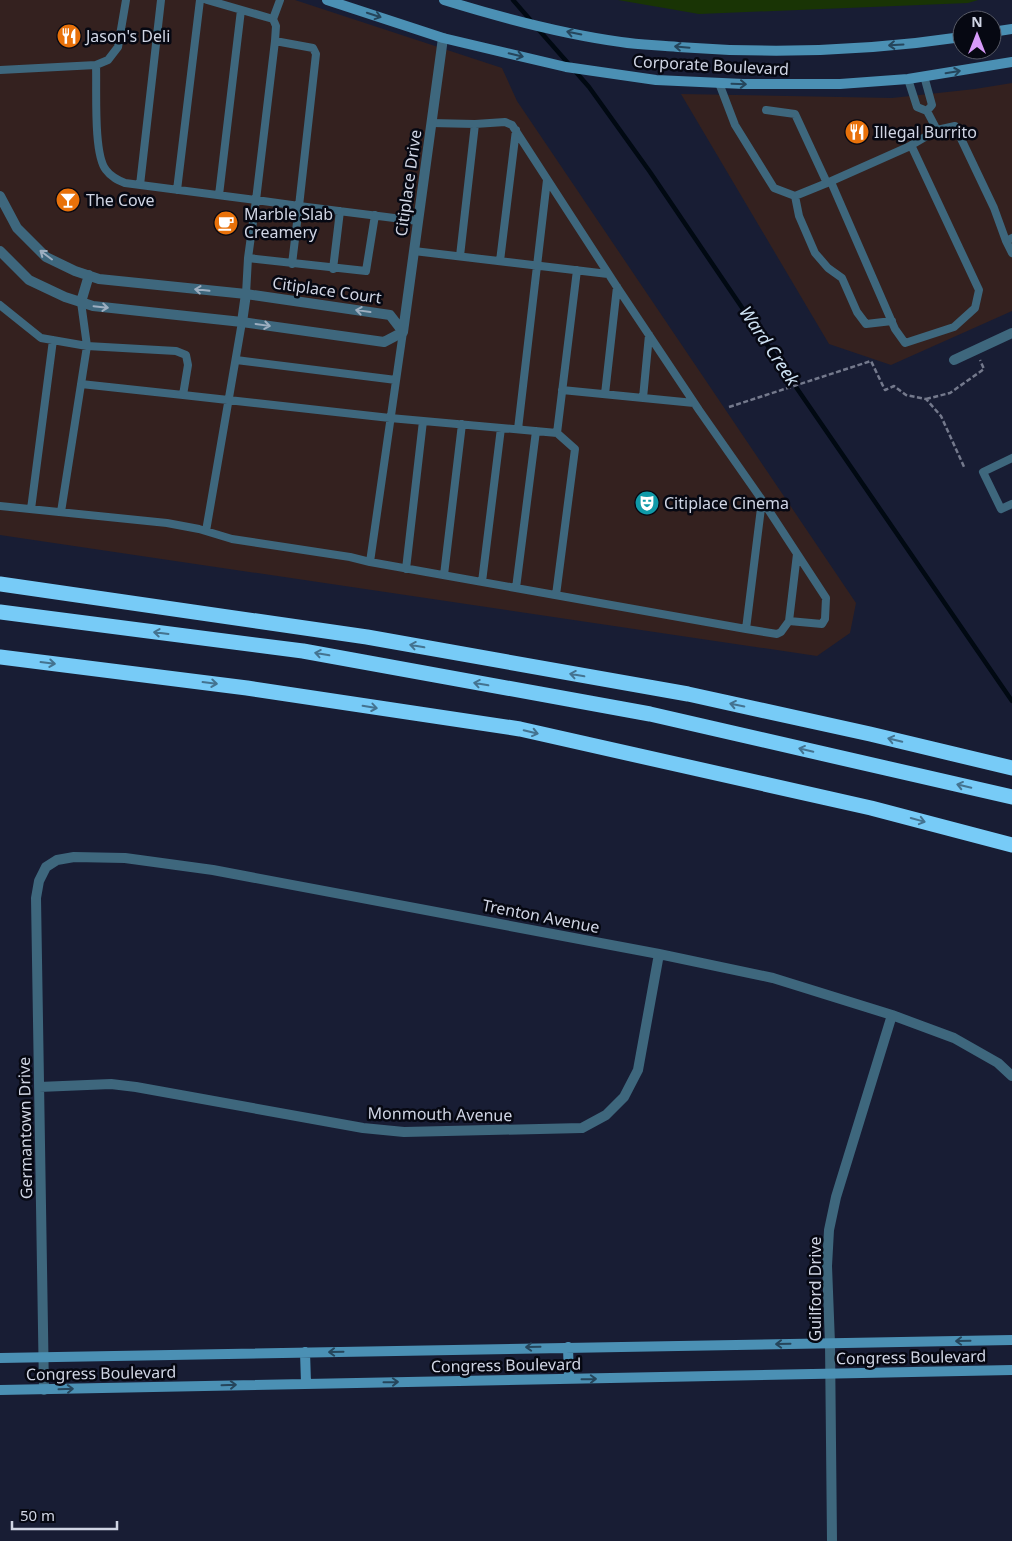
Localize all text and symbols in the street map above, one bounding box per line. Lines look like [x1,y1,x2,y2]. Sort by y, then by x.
north arrow [952,10,1002,60]
one-way arrow [365,11,381,20]
text: N [971,12,983,31]
restaurant icon: Jason's Deli [56,23,82,49]
place label: Jason's Deli [84,25,170,47]
one-way arrow [566,28,582,38]
one-way arrow [889,41,905,50]
one-way arrow [674,42,690,52]
street label: Corporate Boulevard [632,50,790,80]
one-way arrow [508,51,524,60]
one-way arrow [945,66,961,76]
one-way arrow [731,79,747,89]
restaurant icon: Illegal Burrito [844,119,870,145]
place label: Illegal Burrito [874,121,977,143]
street label: Citiplace Drive [390,128,426,238]
bar icon: The Cove [55,187,81,213]
place label: The Cove [86,189,155,211]
place label: Marble Slab Creamery [244,203,333,243]
cafe icon: Marble Slab Creamery [213,210,239,236]
one-way arrow [39,250,53,260]
street label: Citiplace Court [271,271,383,309]
one-way arrow [195,285,211,294]
water label: Ward Creek [734,301,806,391]
one-way arrow [93,302,109,312]
one-way arrow [356,306,372,316]
one-way arrow [255,320,271,330]
theatre icon: Citiplace Cinema [634,490,660,516]
place label: Citiplace Cinema [664,492,789,514]
one-way arrow [153,627,169,637]
one-way arrow [409,641,425,651]
one-way arrow [314,649,330,659]
one-way arrow [40,658,56,668]
one-way arrow [569,669,585,679]
one-way arrow [201,678,217,688]
one-way arrow [474,678,490,688]
one-way arrow [729,700,745,709]
one-way arrow [362,702,378,712]
one-way arrow [523,727,539,737]
one-way arrow [888,735,904,744]
one-way arrow [798,745,814,754]
one-way arrow [957,781,973,790]
one-way arrow [910,816,926,826]
street label: Trenton Avenue [481,894,601,938]
street label: Germantown Drive [13,1057,37,1199]
street label: Monmouth Avenue [368,1102,512,1126]
street label: Guilford Drive [804,1237,826,1341]
one-way arrow [956,1336,972,1346]
one-way arrow [776,1339,792,1349]
one-way arrow [526,1343,542,1352]
street label: Congress Boulevard [836,1345,986,1369]
one-way arrow [328,1347,344,1356]
street label: Congress Boulevard [431,1353,581,1377]
street label: Congress Boulevard [26,1361,176,1385]
one-way arrow [580,1374,596,1384]
one-way arrow [382,1377,399,1387]
one-way arrow [220,1380,236,1390]
one-way arrow [58,1385,74,1394]
scale bar [12,1498,118,1530]
text: 50 m [20,1505,55,1525]

